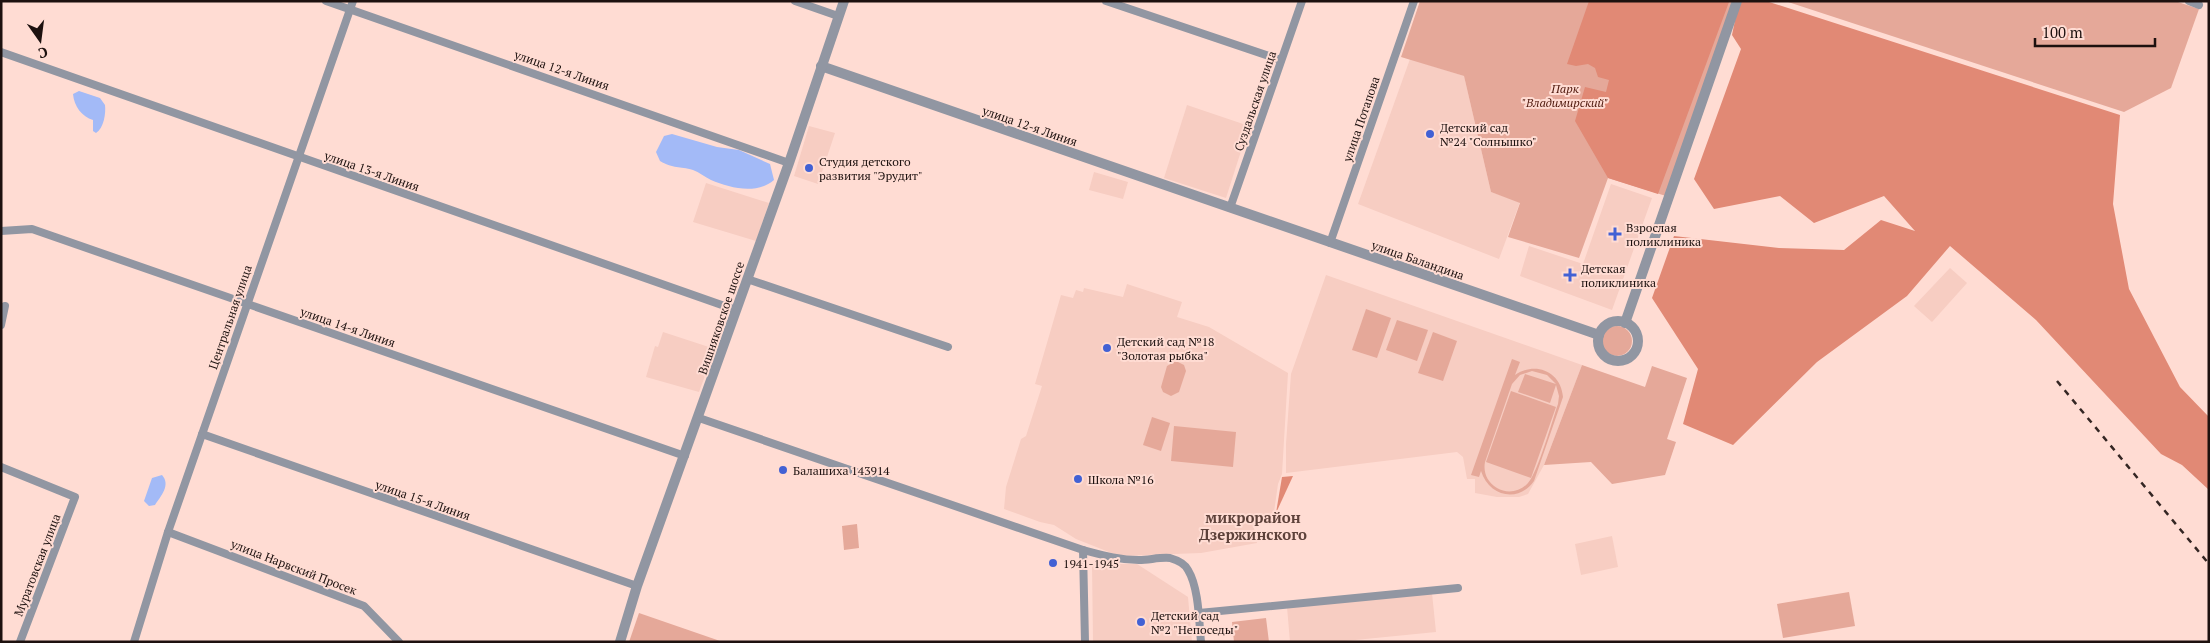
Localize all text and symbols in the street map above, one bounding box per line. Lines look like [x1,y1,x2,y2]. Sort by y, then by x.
north arrow [15,15,65,65]
scale bar [2035,15,2155,47]
text: 100 m [2042,22,2083,42]
text: С [37,43,50,63]
street label: улица 12-я Линия [512,46,611,93]
street label: Суздальская улица [1231,49,1279,153]
street label: улица Потапова [1339,74,1383,165]
park label: Парк "Владимирский" [1522,81,1608,110]
street label: улица 12-я Линия [980,102,1079,149]
place label: Детский сад №24 "Солнышко" [1440,120,1537,149]
marker: Детский сад №24 "Солнышко" [1424,128,1436,140]
street label: улица 13-я Линия [322,147,421,194]
place label: Студия детского развития "Эрудит" [819,154,923,183]
marker: Студия детского развития "Эрудит" [803,162,815,174]
place label: Взрослая поликлиника [1626,220,1701,249]
marker: Взрослая поликлиника [1608,227,1622,241]
street label: улица Баландина [1369,237,1466,283]
street label: Вишняковское шоссе [695,259,747,377]
place label: Детская поликлиника [1581,261,1656,290]
street label: Центральная улица [205,263,255,371]
marker: Детская поликлиника [1563,268,1577,282]
street label: улица 14-я Линия [298,303,397,350]
place label: Детский сад №18 "Золотая рыбка" [1117,334,1214,363]
marker: Детский сад №18 "Золотая рыбка" [1101,342,1113,354]
place label: Балашиха 143914 [793,463,890,478]
marker: Балашиха 143914 [777,464,789,476]
place label: Школа №16 [1088,472,1154,487]
marker: Школа №16 [1072,473,1084,485]
street label: улица 15-я Линия [373,476,472,523]
district label: микрорайон Дзержинского [1199,507,1307,544]
street label: Муратовская улица [11,512,63,618]
street label: улица Нарвский Просек [228,536,359,598]
place label: 1941-1945 [1063,556,1119,571]
marker: 1941-1945 [1047,557,1059,569]
place label: Детский сад №2 "Непоседы" [1151,608,1238,637]
marker: Детский сад №2 "Непоседы" [1135,616,1147,628]

